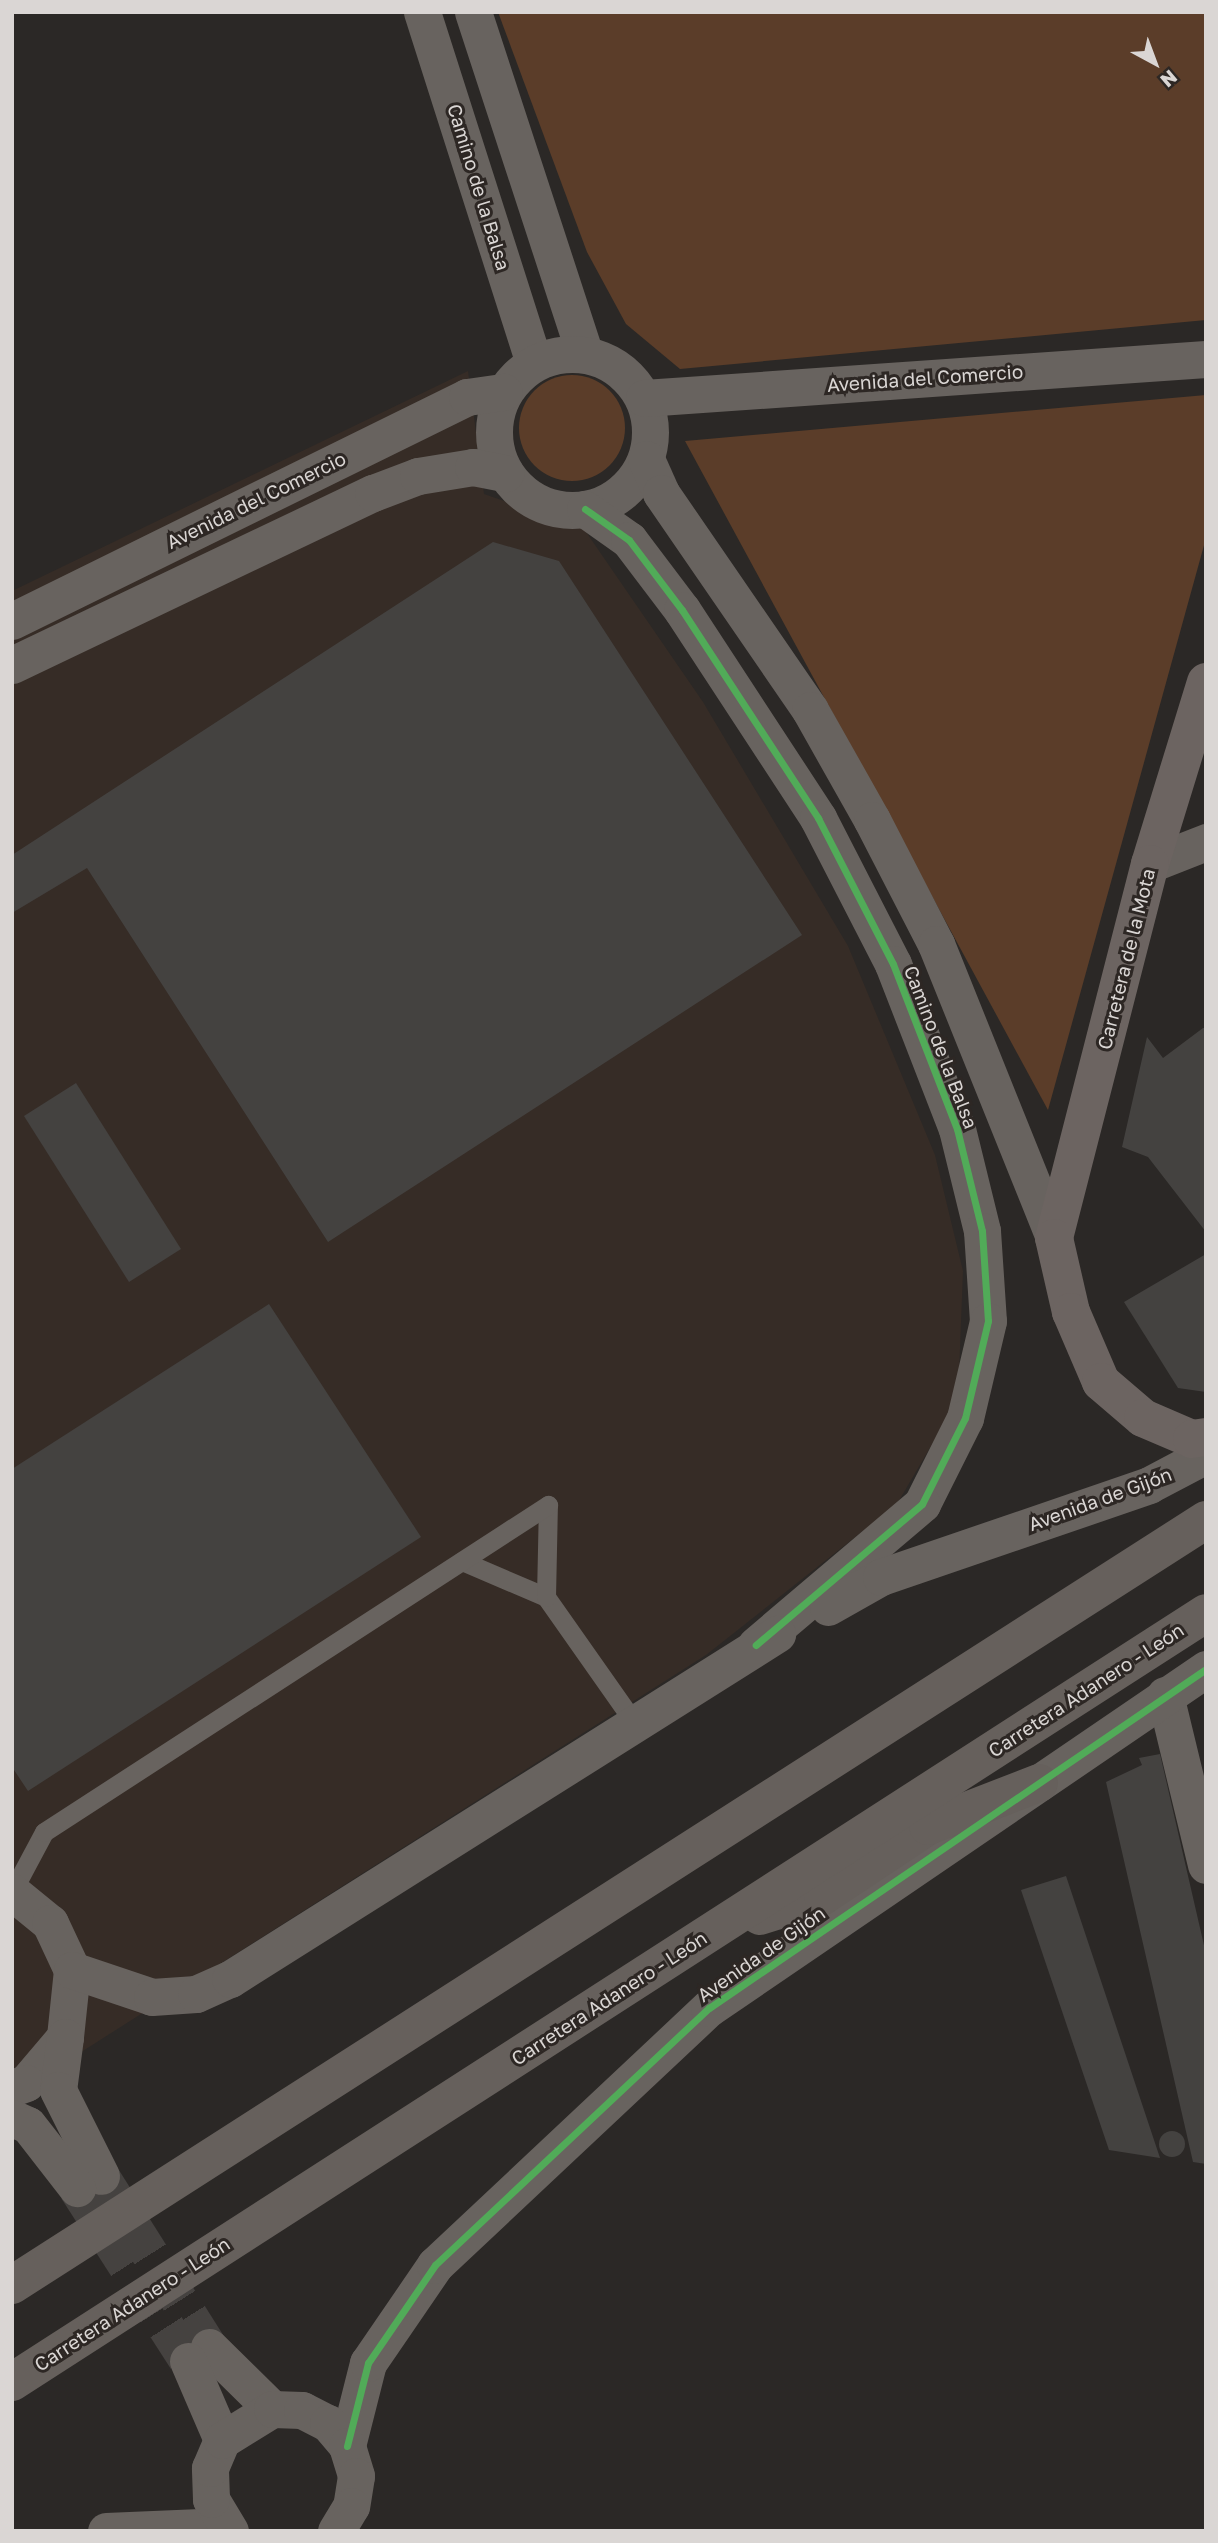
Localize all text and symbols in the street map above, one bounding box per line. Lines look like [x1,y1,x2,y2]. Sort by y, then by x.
north arrow [1120,28,1190,98]
text: N [1156,66,1182,93]
street label: Camino de la Balsa [443,101,515,273]
street label: Avenida del Comercio [826,360,1024,396]
street label: Avenida del Comercio [163,447,349,553]
street label: Carretera de la Mota [1092,866,1160,1052]
street label: Camino de la Balsa [899,962,983,1132]
street label: Avenida de Gijón [1025,1462,1175,1536]
street label: Carretera Adanero - León [984,1618,1188,1762]
street label: Avenida de Gijón [693,1901,829,2007]
street label: Carretera Adanero - León [507,1926,711,2070]
street label: Carretera Adanero - León [30,2232,234,2376]

